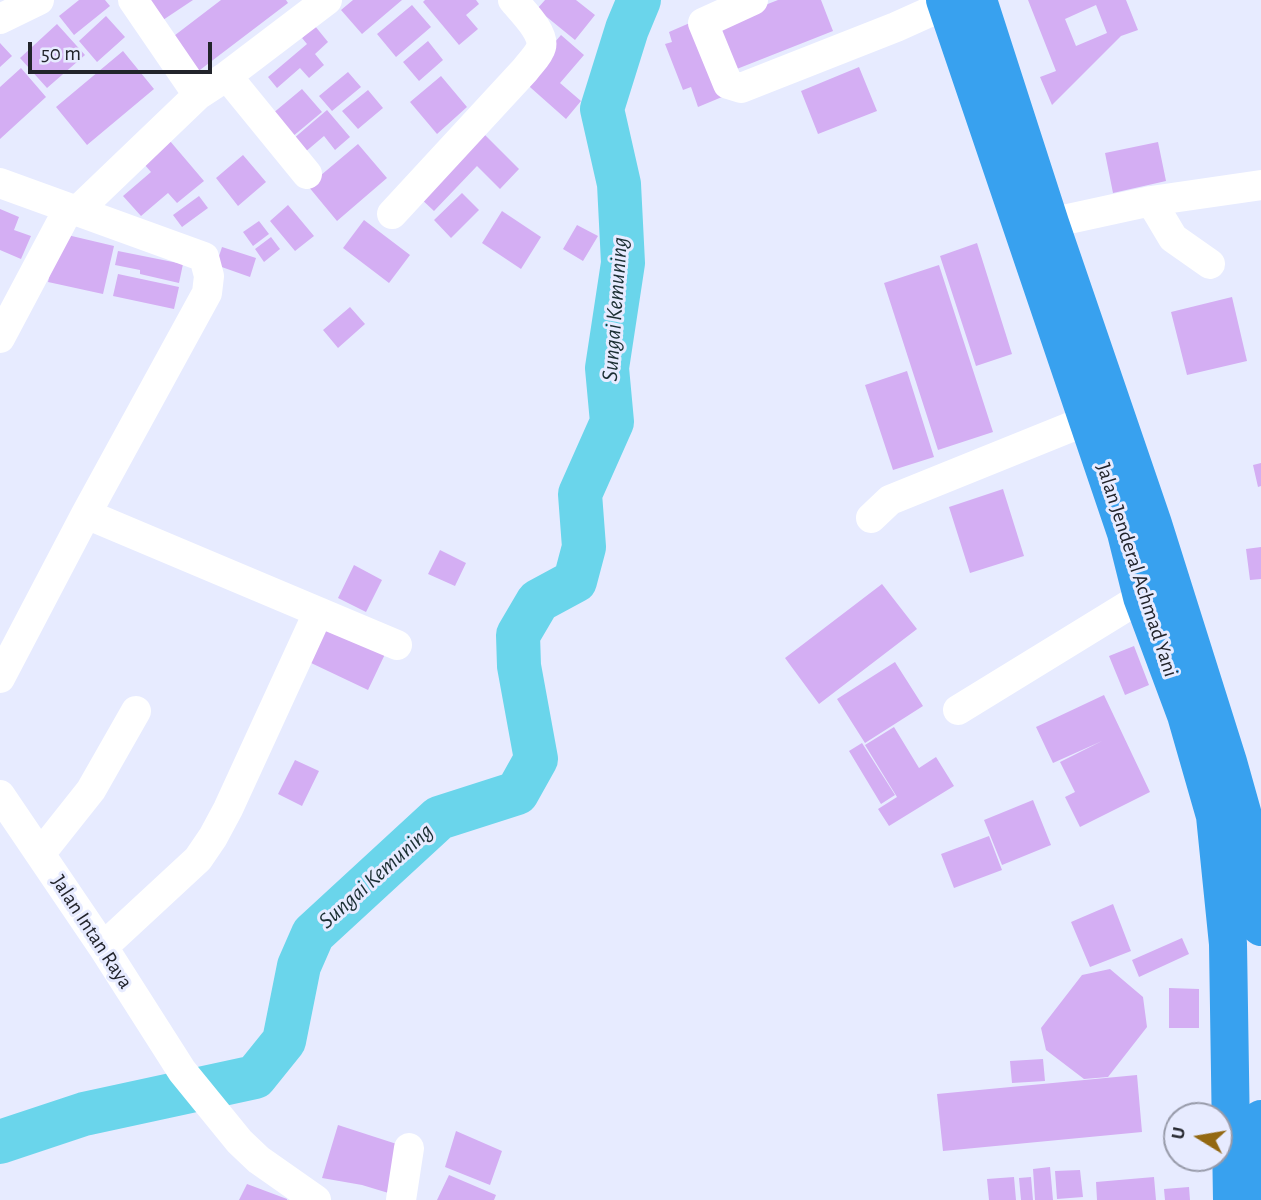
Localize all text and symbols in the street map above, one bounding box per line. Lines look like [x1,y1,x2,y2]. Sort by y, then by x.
scale bar [32,28,215,72]
text: 50 m [41,43,81,64]
water label: Sungai Kemuning [596,236,634,382]
street label: Jalan Jenderal Achmad Yani [1090,460,1184,680]
water label: Sungai Kemuning [313,817,439,935]
street label: Jalan Intan Raya [46,870,138,994]
north arrow [1163,1102,1233,1172]
text: U [1168,1126,1189,1141]

